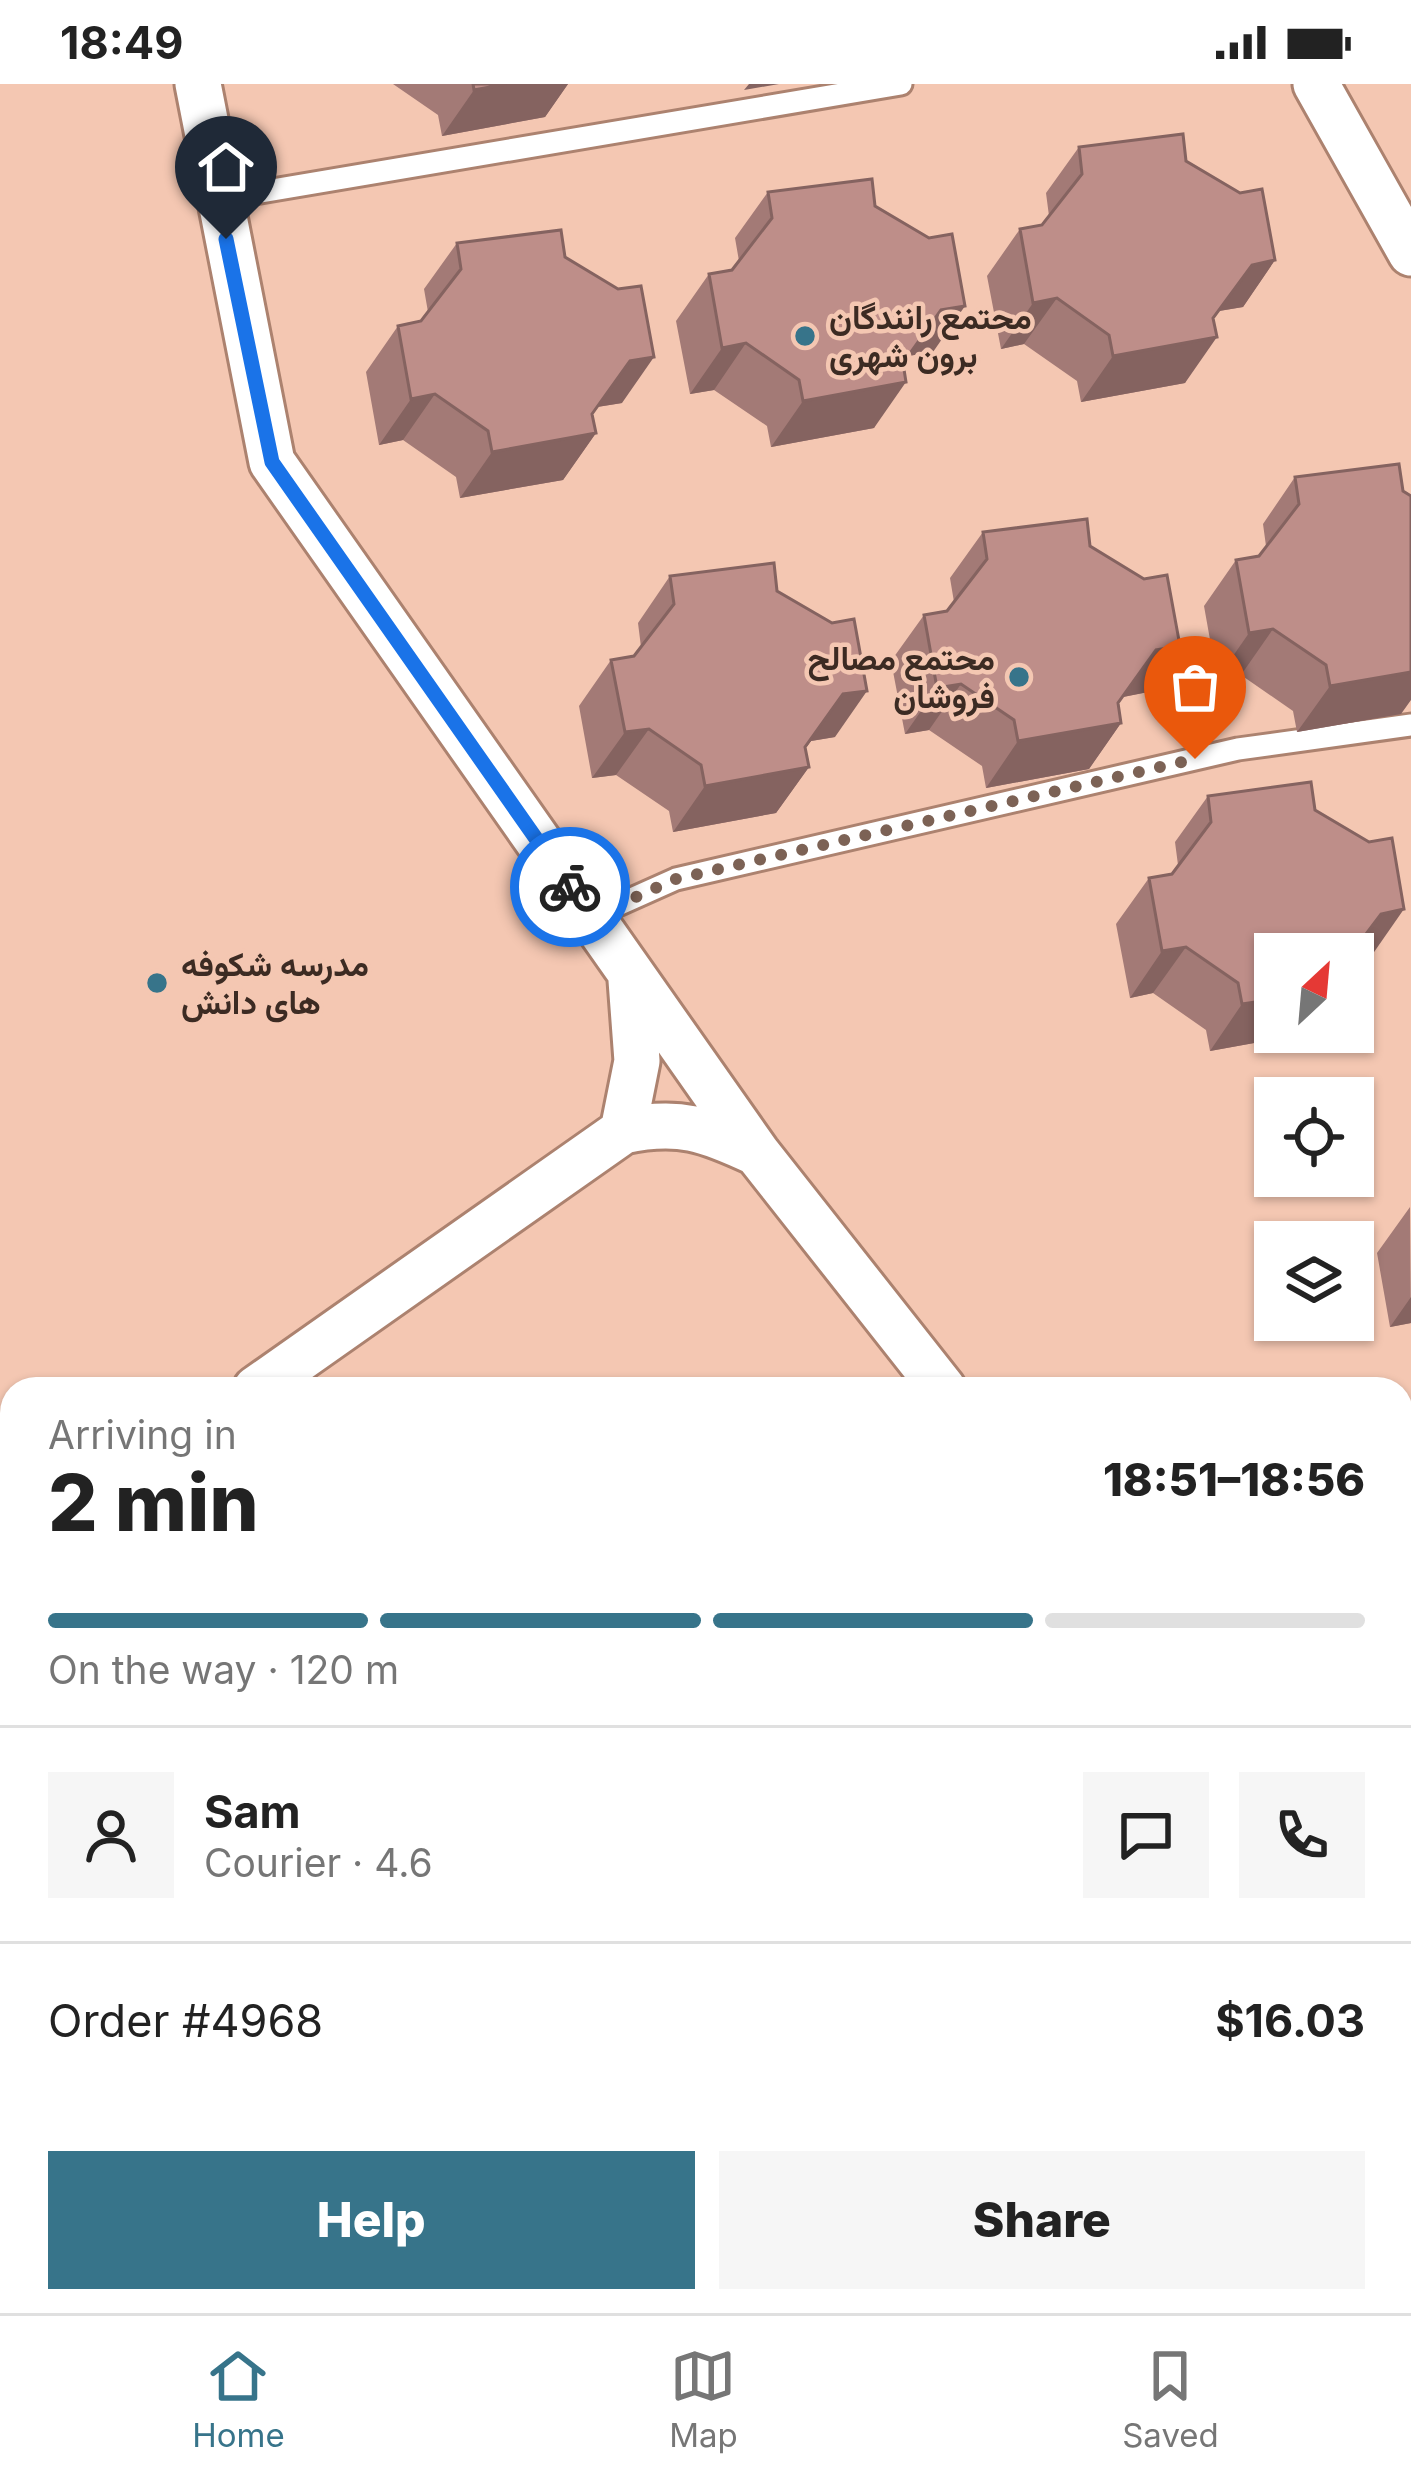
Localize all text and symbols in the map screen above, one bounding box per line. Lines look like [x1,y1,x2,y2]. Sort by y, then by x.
text: 18:49 [60,15,183,70]
pin [175,116,277,239]
icon: home [193,134,259,200]
place label: محتمع رانندگان برون شهری [829,297,1032,376]
marker: محتمع رانندگان برون شهری [792,323,818,349]
pin [1144,636,1246,759]
place label: محتمع مصالح فروشان [808,638,995,717]
icon: bag [1162,654,1228,720]
marker: محتمع مصالح فروشان [1006,664,1032,690]
courier [510,827,630,947]
icon: bike [537,854,603,920]
north arrow [1254,933,1374,1053]
map controls [1254,933,1374,1341]
place label: مدرسه شکوفه های دانش [181,944,369,1023]
marker: مدرسه شکوفه های دانش [144,970,170,996]
button: locate [1254,1077,1374,1197]
button: layers [1254,1221,1374,1341]
text: Arriving in [48,1411,237,1458]
text: 18:51–18:56 [1103,1452,1365,1507]
text: 2 min [48,1455,259,1550]
text: On the way · 120 m [48,1646,399,1693]
button: person [48,1772,174,1898]
button: chat [1083,1772,1209,1898]
button: phone [1239,1772,1365,1898]
text: Sam [204,1784,301,1839]
text: Courier · 4.6 [204,1839,433,1886]
text: Order #4968 [48,1993,323,2048]
text: $16.03 [1215,1993,1365,2048]
button: Help [48,2151,695,2289]
button: Share [719,2151,1365,2289]
tab: Home [192,2343,285,2455]
tab: Map [669,2343,738,2455]
tab: Saved [1122,2343,1219,2455]

